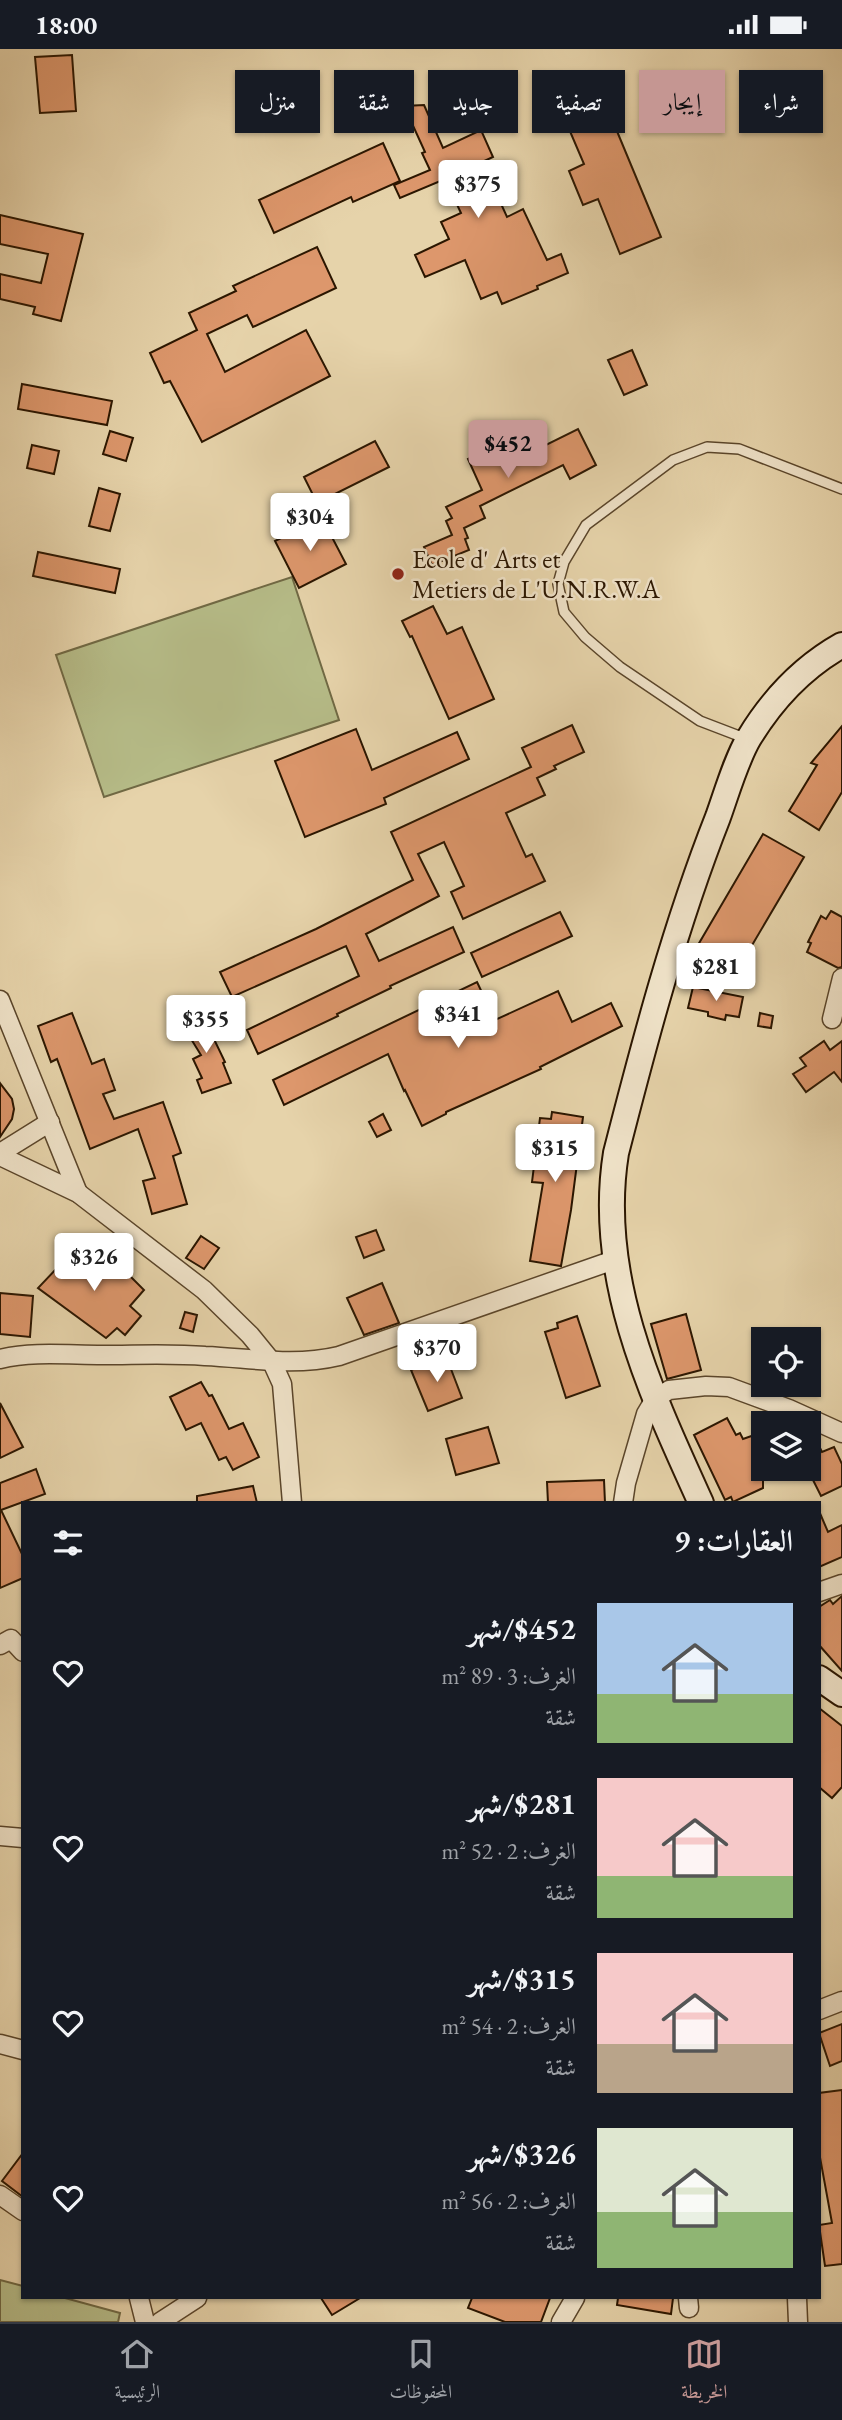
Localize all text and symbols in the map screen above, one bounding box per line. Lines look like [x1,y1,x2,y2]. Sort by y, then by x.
text: 18:00 [35,8,97,42]
chip: منزل [235,70,320,133]
chip: شقة [334,70,414,133]
chip: جديد [428,70,518,133]
chip: تصفية [532,70,625,133]
chip: إيجار [639,70,725,133]
chip: شراء [739,70,823,133]
pin: $375 [437,160,519,220]
text: $375 [454,168,502,198]
pin: $452 [467,421,549,480]
text: $452 [484,428,532,458]
pin: $304 [269,493,351,553]
text: $304 [286,501,334,531]
place label: Ecole d' Arts et Metiers de L'U.N.R.W.A [412,542,661,606]
marker: Ecole d' Arts et Metiers de L'U.N.R.W.A [390,566,406,582]
pin: $281 [675,943,757,1003]
text: $281 [692,951,740,981]
pin: $341 [417,991,499,1050]
pin: $355 [165,995,247,1055]
text: $341 [434,998,482,1028]
text: $355 [182,1003,230,1033]
pin: $315 [514,1125,596,1184]
text: $315 [531,1132,579,1162]
pin: $326 [53,1233,135,1293]
text: $326 [70,1241,118,1271]
pin: $370 [396,1325,478,1384]
map controls [751,1327,821,1481]
button: locate [751,1327,821,1397]
text: $370 [413,1332,461,1362]
button: layers [751,1411,821,1481]
text: العقارات: 9 [674,1521,793,1560]
icon: filters [49,1524,87,1562]
text: $452/شهر [468,1609,576,1648]
icon: home [653,1631,737,1715]
icon: heart [49,1654,87,1692]
text: الغرف: 3 · 89 m² [441,1661,576,1691]
text: شقة [546,1702,576,1732]
text: $281/شهر [468,1784,576,1823]
icon: home [653,1806,737,1890]
icon: heart [49,1829,87,1867]
text: الغرف: 2 · 52 m² [441,1836,576,1866]
text: شقة [546,1877,576,1907]
text: $315/شهر [468,1959,576,1998]
icon: home [653,1981,737,2065]
icon: heart [49,2004,87,2042]
text: الغرف: 2 · 54 m² [441,2011,576,2041]
text: شقة [546,2052,576,2082]
text: $326/شهر [468,2134,576,2173]
icon: home [653,2156,737,2240]
icon: heart [49,2179,87,2217]
text: الغرف: 2 · 56 m² [441,2186,576,2216]
text: شقة [546,2227,576,2257]
tab: الرئيسية [115,2335,160,2410]
tab: المحفوظات [389,2335,452,2410]
tab: الخريطة [681,2335,727,2410]

